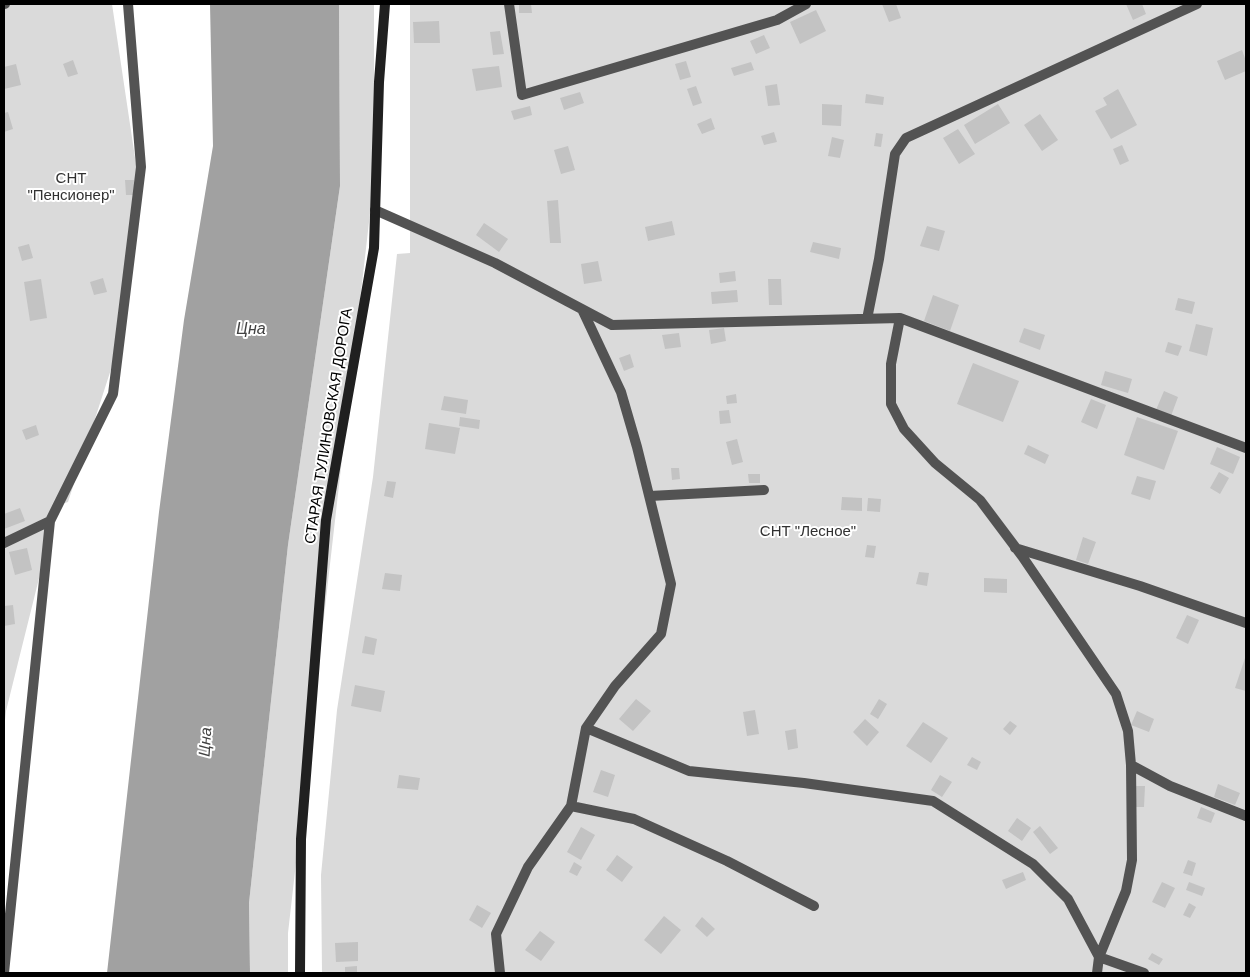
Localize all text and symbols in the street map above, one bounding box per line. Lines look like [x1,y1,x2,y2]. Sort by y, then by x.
park label: СНТ "Пенсионер" [27,170,115,205]
street label: СТАРАЯ ТУЛИНОВСКАЯ ДОРОГА [301,307,357,545]
water label: Цна [236,320,266,340]
park label: СНТ "Лесное" [760,523,856,541]
water label: Цна [195,727,217,757]

